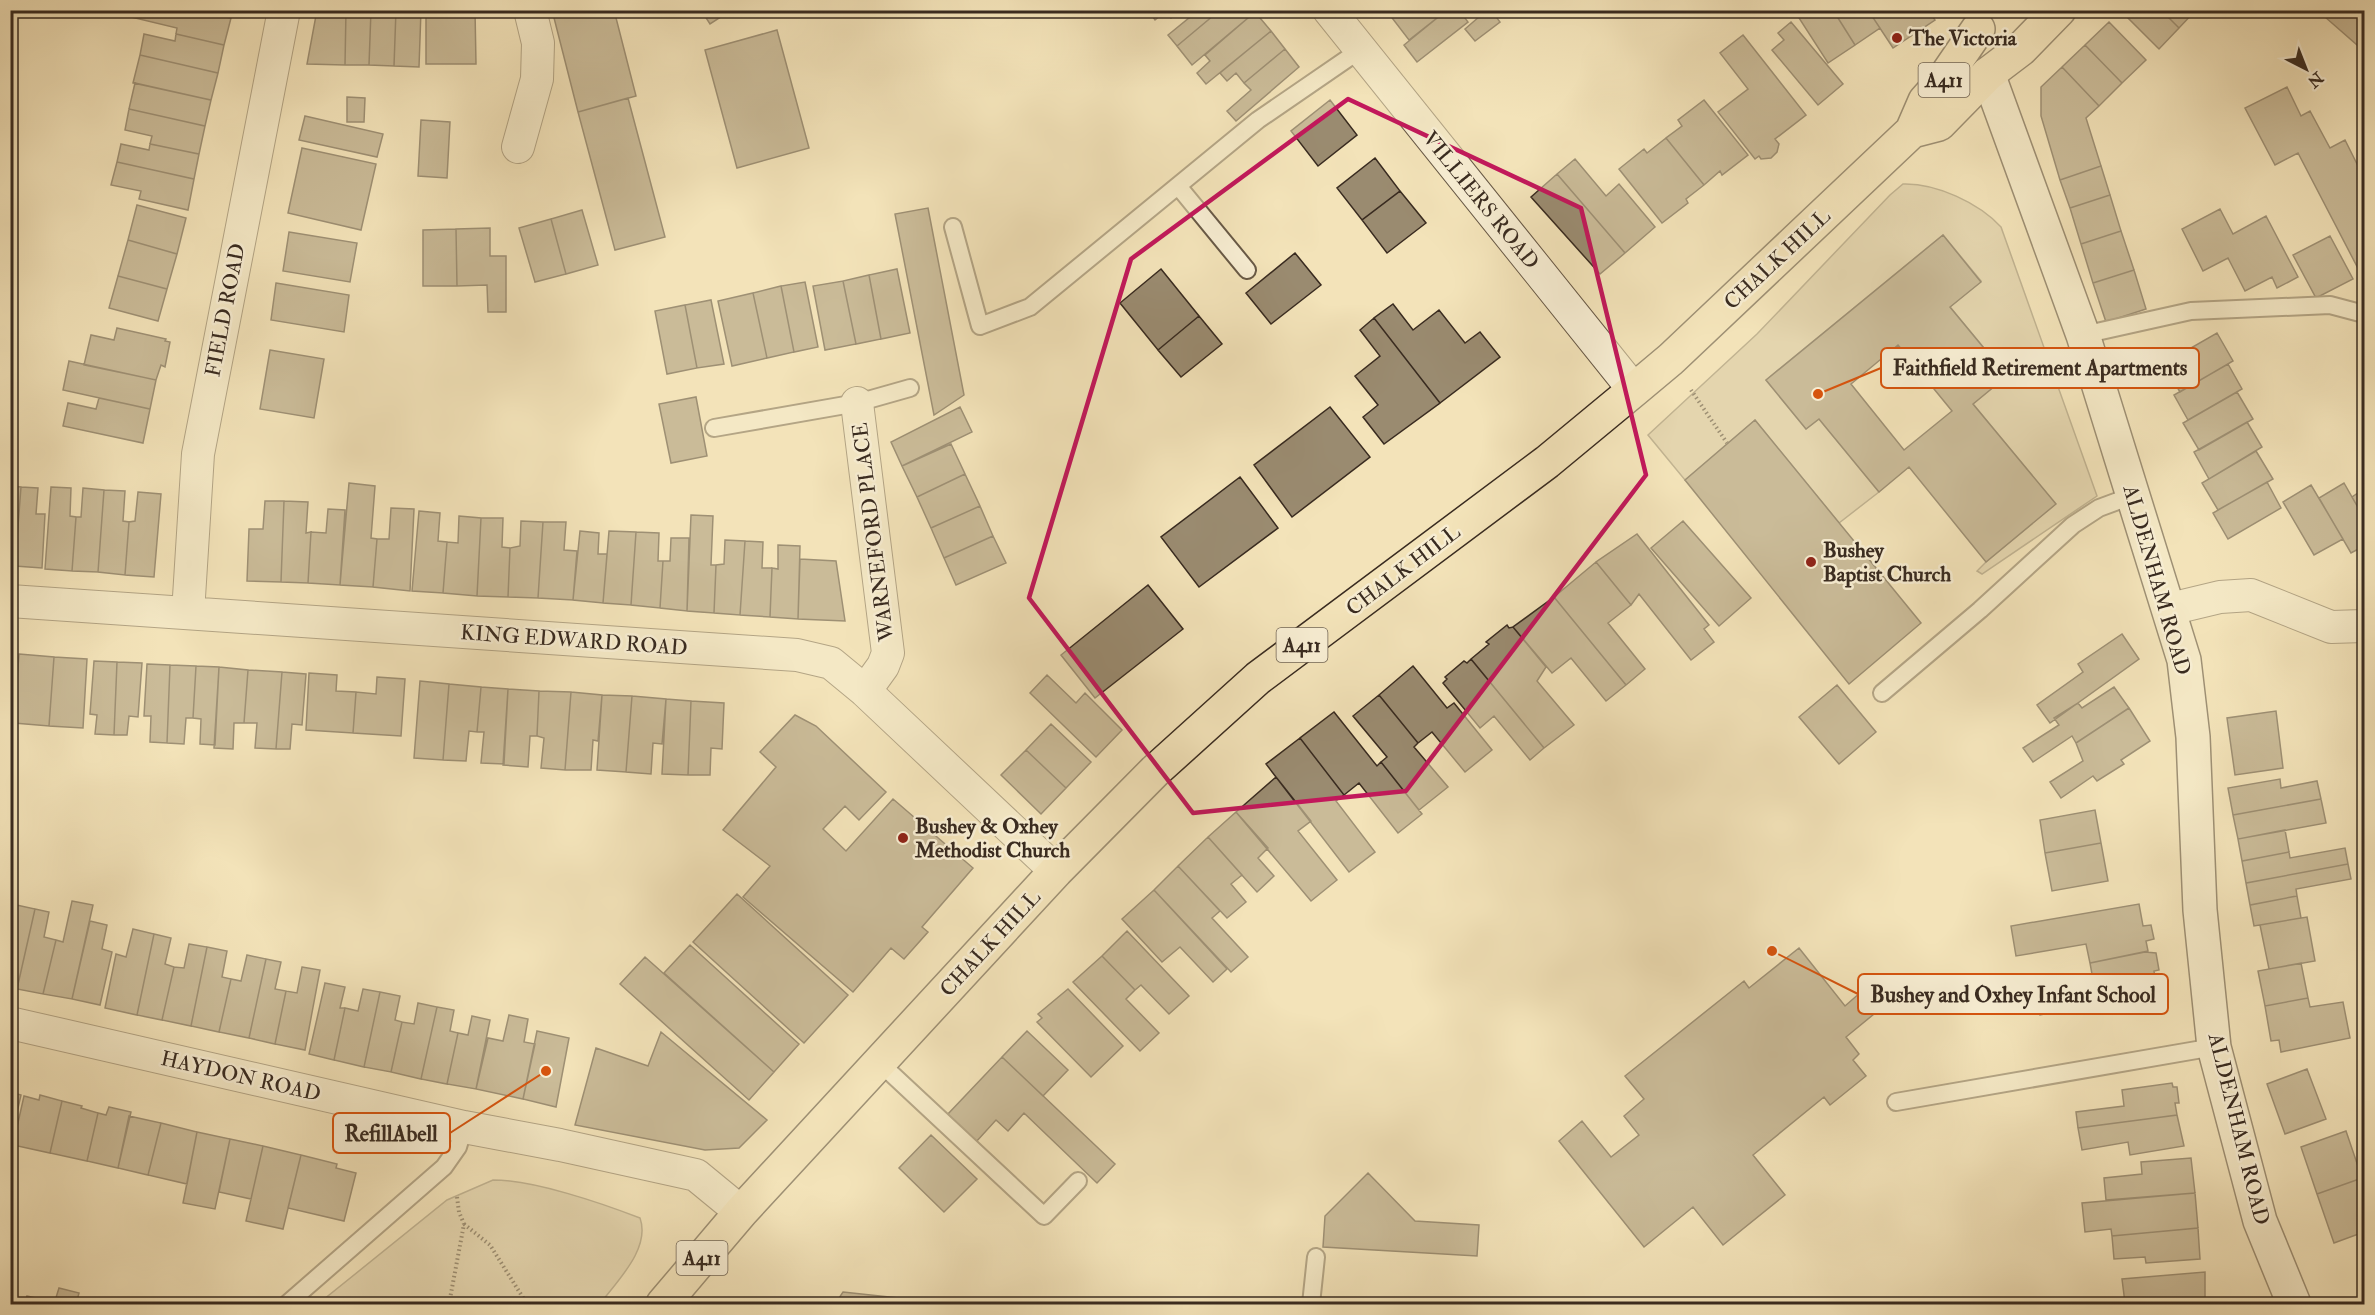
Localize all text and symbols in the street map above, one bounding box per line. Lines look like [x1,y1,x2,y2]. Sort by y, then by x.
place label: The Victoria [1908,25,2018,52]
marker: The Victoria [1890,31,1904,45]
north arrow [2276,39,2336,99]
road number: A411 [1918,63,1970,97]
text: N [2303,67,2328,92]
street label: VILLIERS ROAD [1417,126,1545,275]
street label: CHALK HILL [1718,203,1836,316]
street label: FIELD ROAD [199,241,252,379]
callout: Faithfield Retirement Apartments [1881,348,2199,388]
text: Faithfield Retirement Apartments [1893,354,2188,383]
street label: WARNEFORD PLACE [847,421,900,644]
street label: ALDENHAM ROAD [2116,481,2197,678]
street label: CHALK HILL [1341,519,1466,622]
place label: Bushey Baptist Church [1823,537,1951,588]
marker: Bushey Baptist Church [1804,555,1818,569]
street label: KING EDWARD ROAD [460,619,688,662]
road number: A411 [1276,628,1328,662]
place label: Bushey & Oxhey Methodist Church [914,813,1070,864]
marker: Bushey & Oxhey Methodist Church [896,831,910,845]
street label: CHALK HILL [934,884,1047,1002]
callout: Bushey and Oxhey Infant School [1858,974,2168,1014]
text: Bushey and Oxhey Infant School [1870,981,2156,1010]
street label: ALDENHAM ROAD [2201,1030,2275,1228]
street label: HAYDON ROAD [158,1045,324,1108]
callout: RefillAbell [333,1113,450,1153]
text: RefillAbell [344,1120,438,1148]
road number: A411 [676,1241,728,1275]

